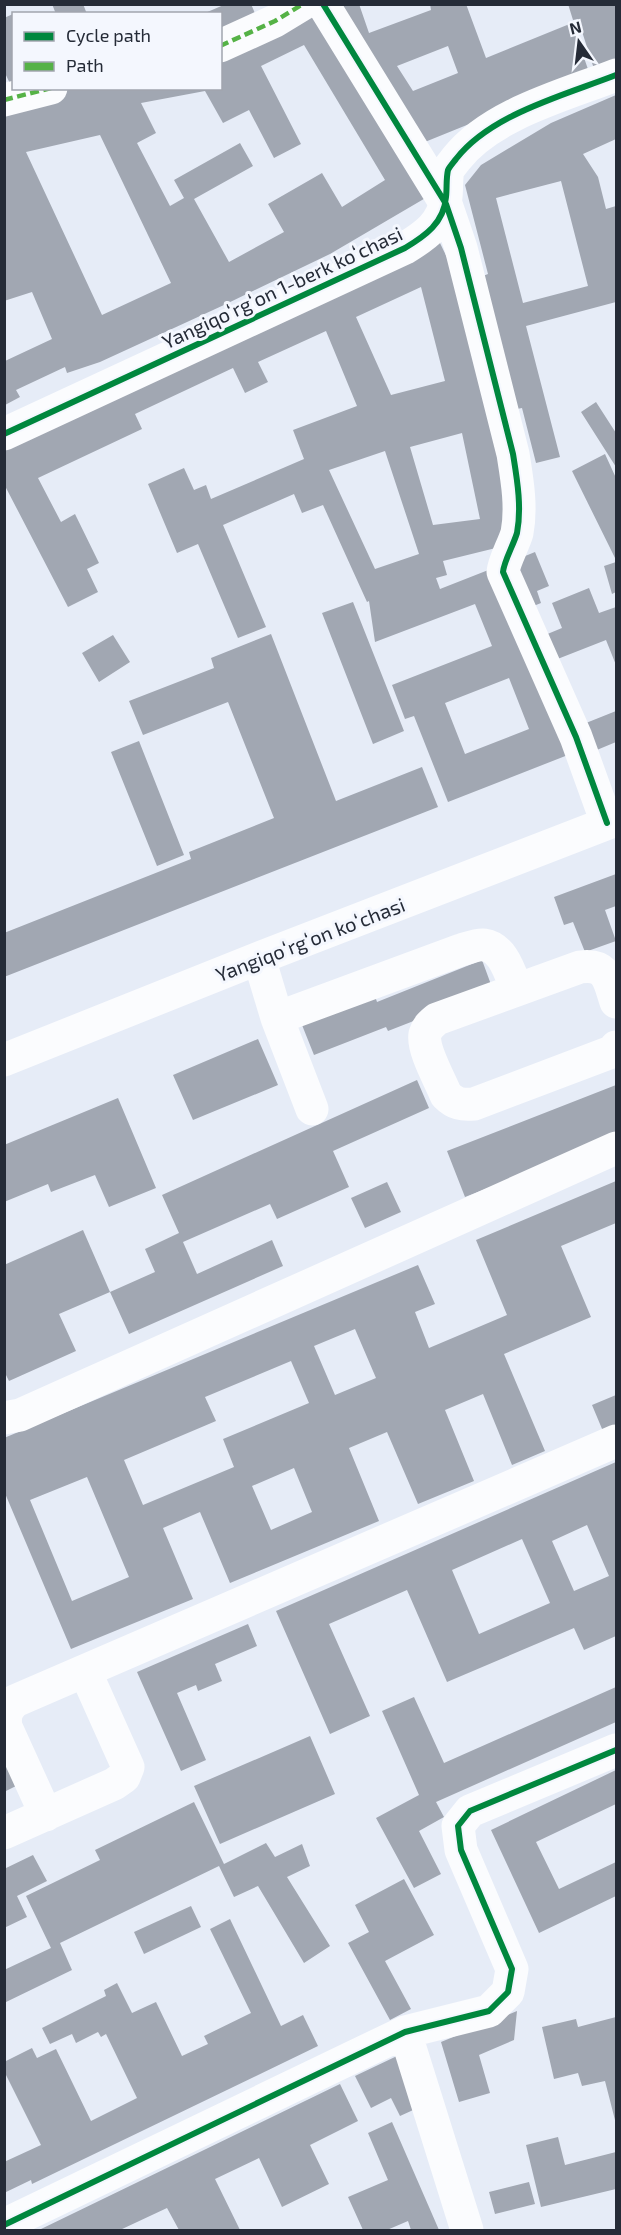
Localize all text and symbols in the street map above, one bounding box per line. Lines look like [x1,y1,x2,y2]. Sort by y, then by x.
legend [12,12,222,90]
north arrow [549,12,609,72]
text: N [567,16,583,38]
text: Cycle path [66,24,151,46]
text: Path [66,54,104,76]
street label: Yangiqoʻrgʻon 1-berk koʻchasi [158,221,406,353]
street label: Yangiqoʻrgʻon koʻchasi [212,892,408,986]

